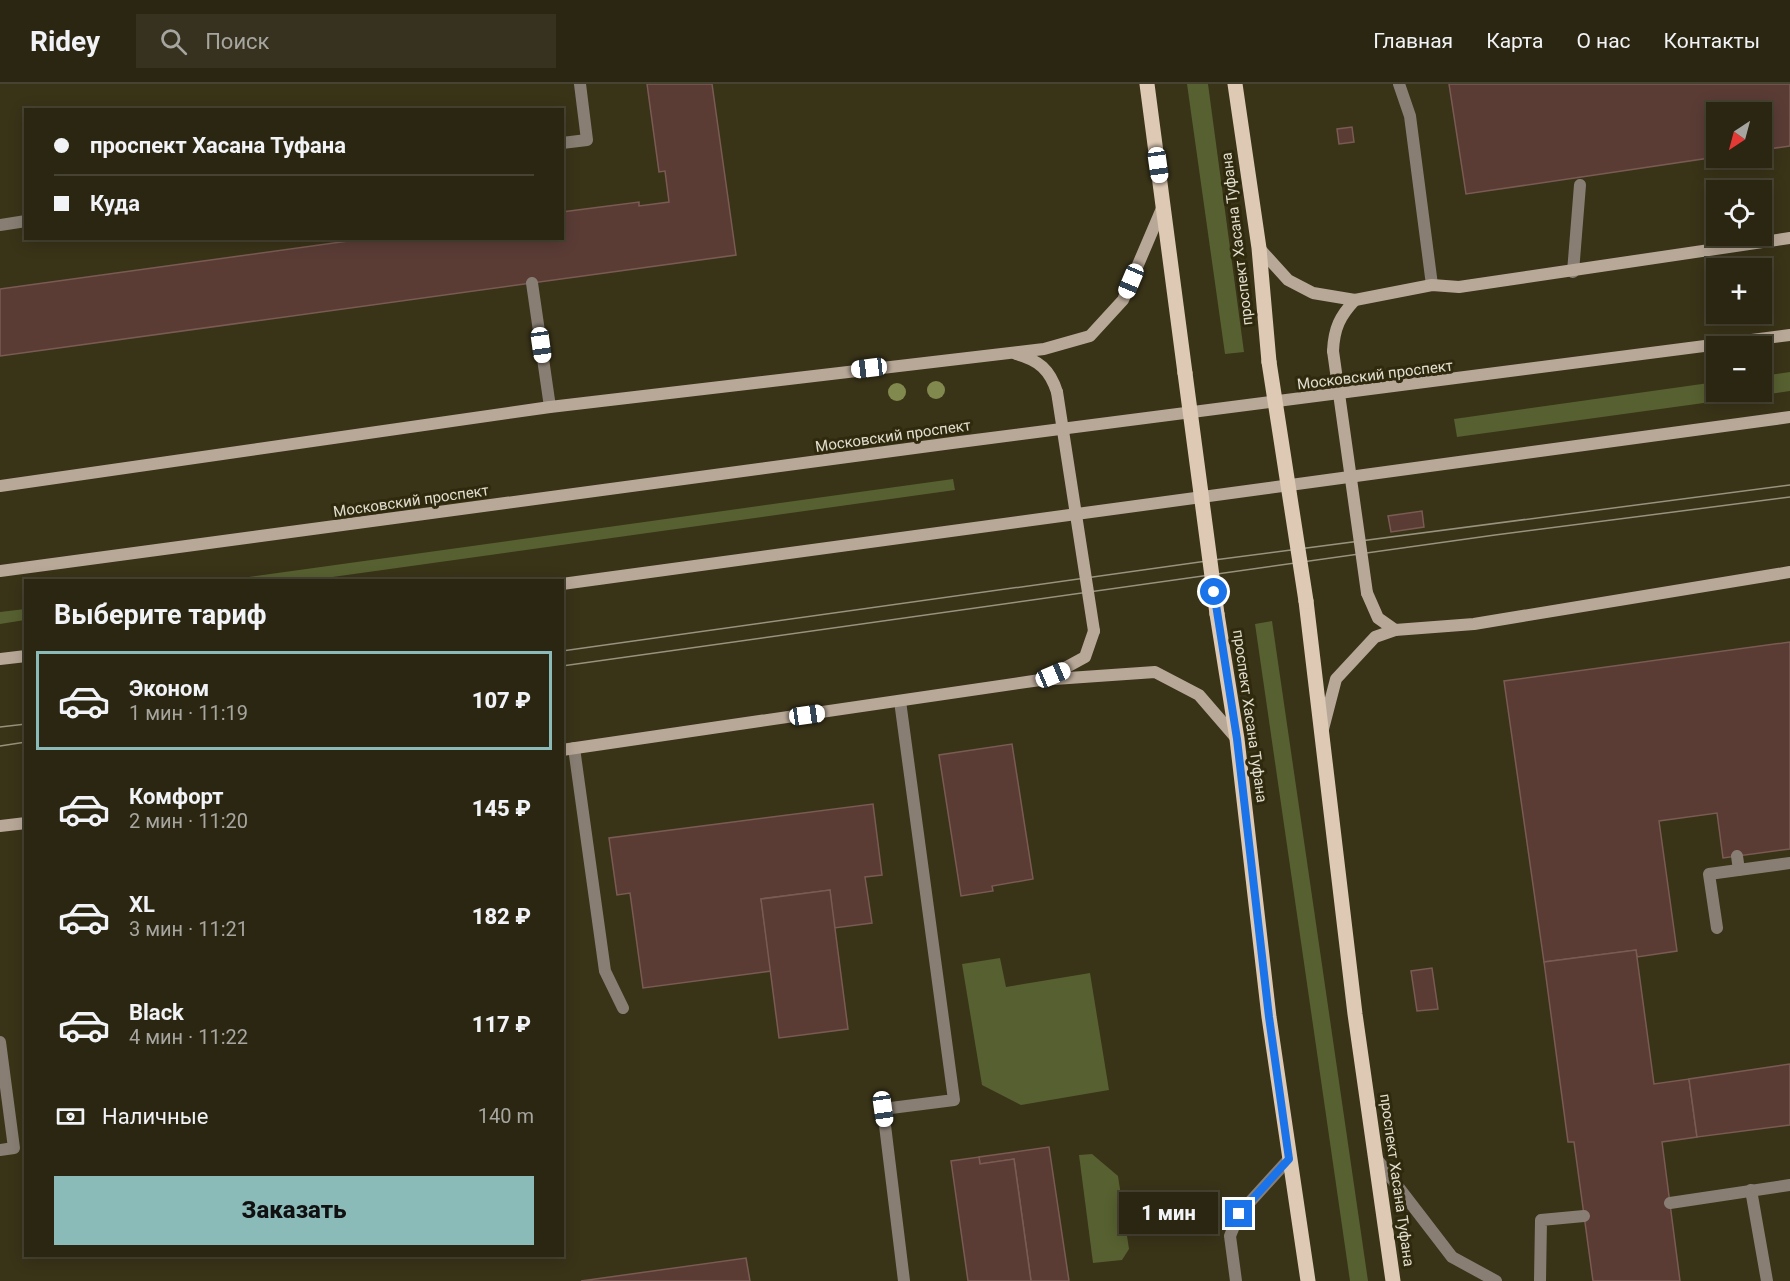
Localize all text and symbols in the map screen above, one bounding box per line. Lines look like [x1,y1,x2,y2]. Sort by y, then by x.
search box [136,14,556,68]
text: Ridey [30,25,100,58]
icon: search [157,25,190,58]
text: Поиск [205,29,270,54]
text: Главная [1373,29,1453,53]
text: Карта [1486,29,1543,53]
text: О нас [1576,29,1631,53]
text: Контакты [1664,29,1760,53]
north arrow [1706,102,1772,168]
map controls [1706,102,1772,402]
text: проспект Хасана Туфана [90,133,346,158]
car [1147,146,1169,184]
street label: проспект Хасана Туфана [1217,151,1257,327]
button: locate [1706,180,1772,246]
text: Куда [90,191,140,216]
button: + [1706,258,1772,324]
car [1116,261,1146,301]
car [530,326,552,364]
button: − [1706,336,1772,402]
street label: Московский проспект [1296,356,1454,394]
car [850,357,888,379]
street label: Московский проспект [814,416,972,456]
street label: Московский проспект [332,481,490,521]
route start [1200,578,1227,605]
text: Выберите тариф [54,599,266,631]
street label: проспект Хасана Туфана [1229,628,1271,804]
car [1033,660,1073,690]
icon: car [57,674,111,728]
text: Эконом [129,676,209,701]
text: 107 ₽ [472,688,531,713]
text: 1 мин · 11:19 [129,701,248,725]
car [788,704,826,726]
icon: car [57,782,111,836]
text: Комфорт [129,784,224,809]
text: 145 ₽ [472,796,531,821]
text: 2 мин · 11:20 [129,809,248,833]
icon: car [57,890,111,944]
text: XL [129,892,155,917]
text: 182 ₽ [472,904,531,929]
text: 3 мин · 11:21 [129,917,248,941]
icon: car [57,998,111,1052]
text: Black [129,1000,184,1025]
text: 117 ₽ [472,1012,531,1037]
text: 4 мин · 11:22 [129,1025,248,1049]
car [872,1090,894,1128]
street label: проспект Хасана Туфана [1376,1092,1418,1268]
icon: cash [54,1100,87,1133]
text: Наличные [102,1104,208,1129]
text: 140 m [478,1104,534,1128]
button: Заказать [54,1176,534,1245]
callout: 1 мин [1119,1193,1218,1235]
route end [1225,1200,1252,1227]
text: 1 мин [1141,1201,1196,1225]

